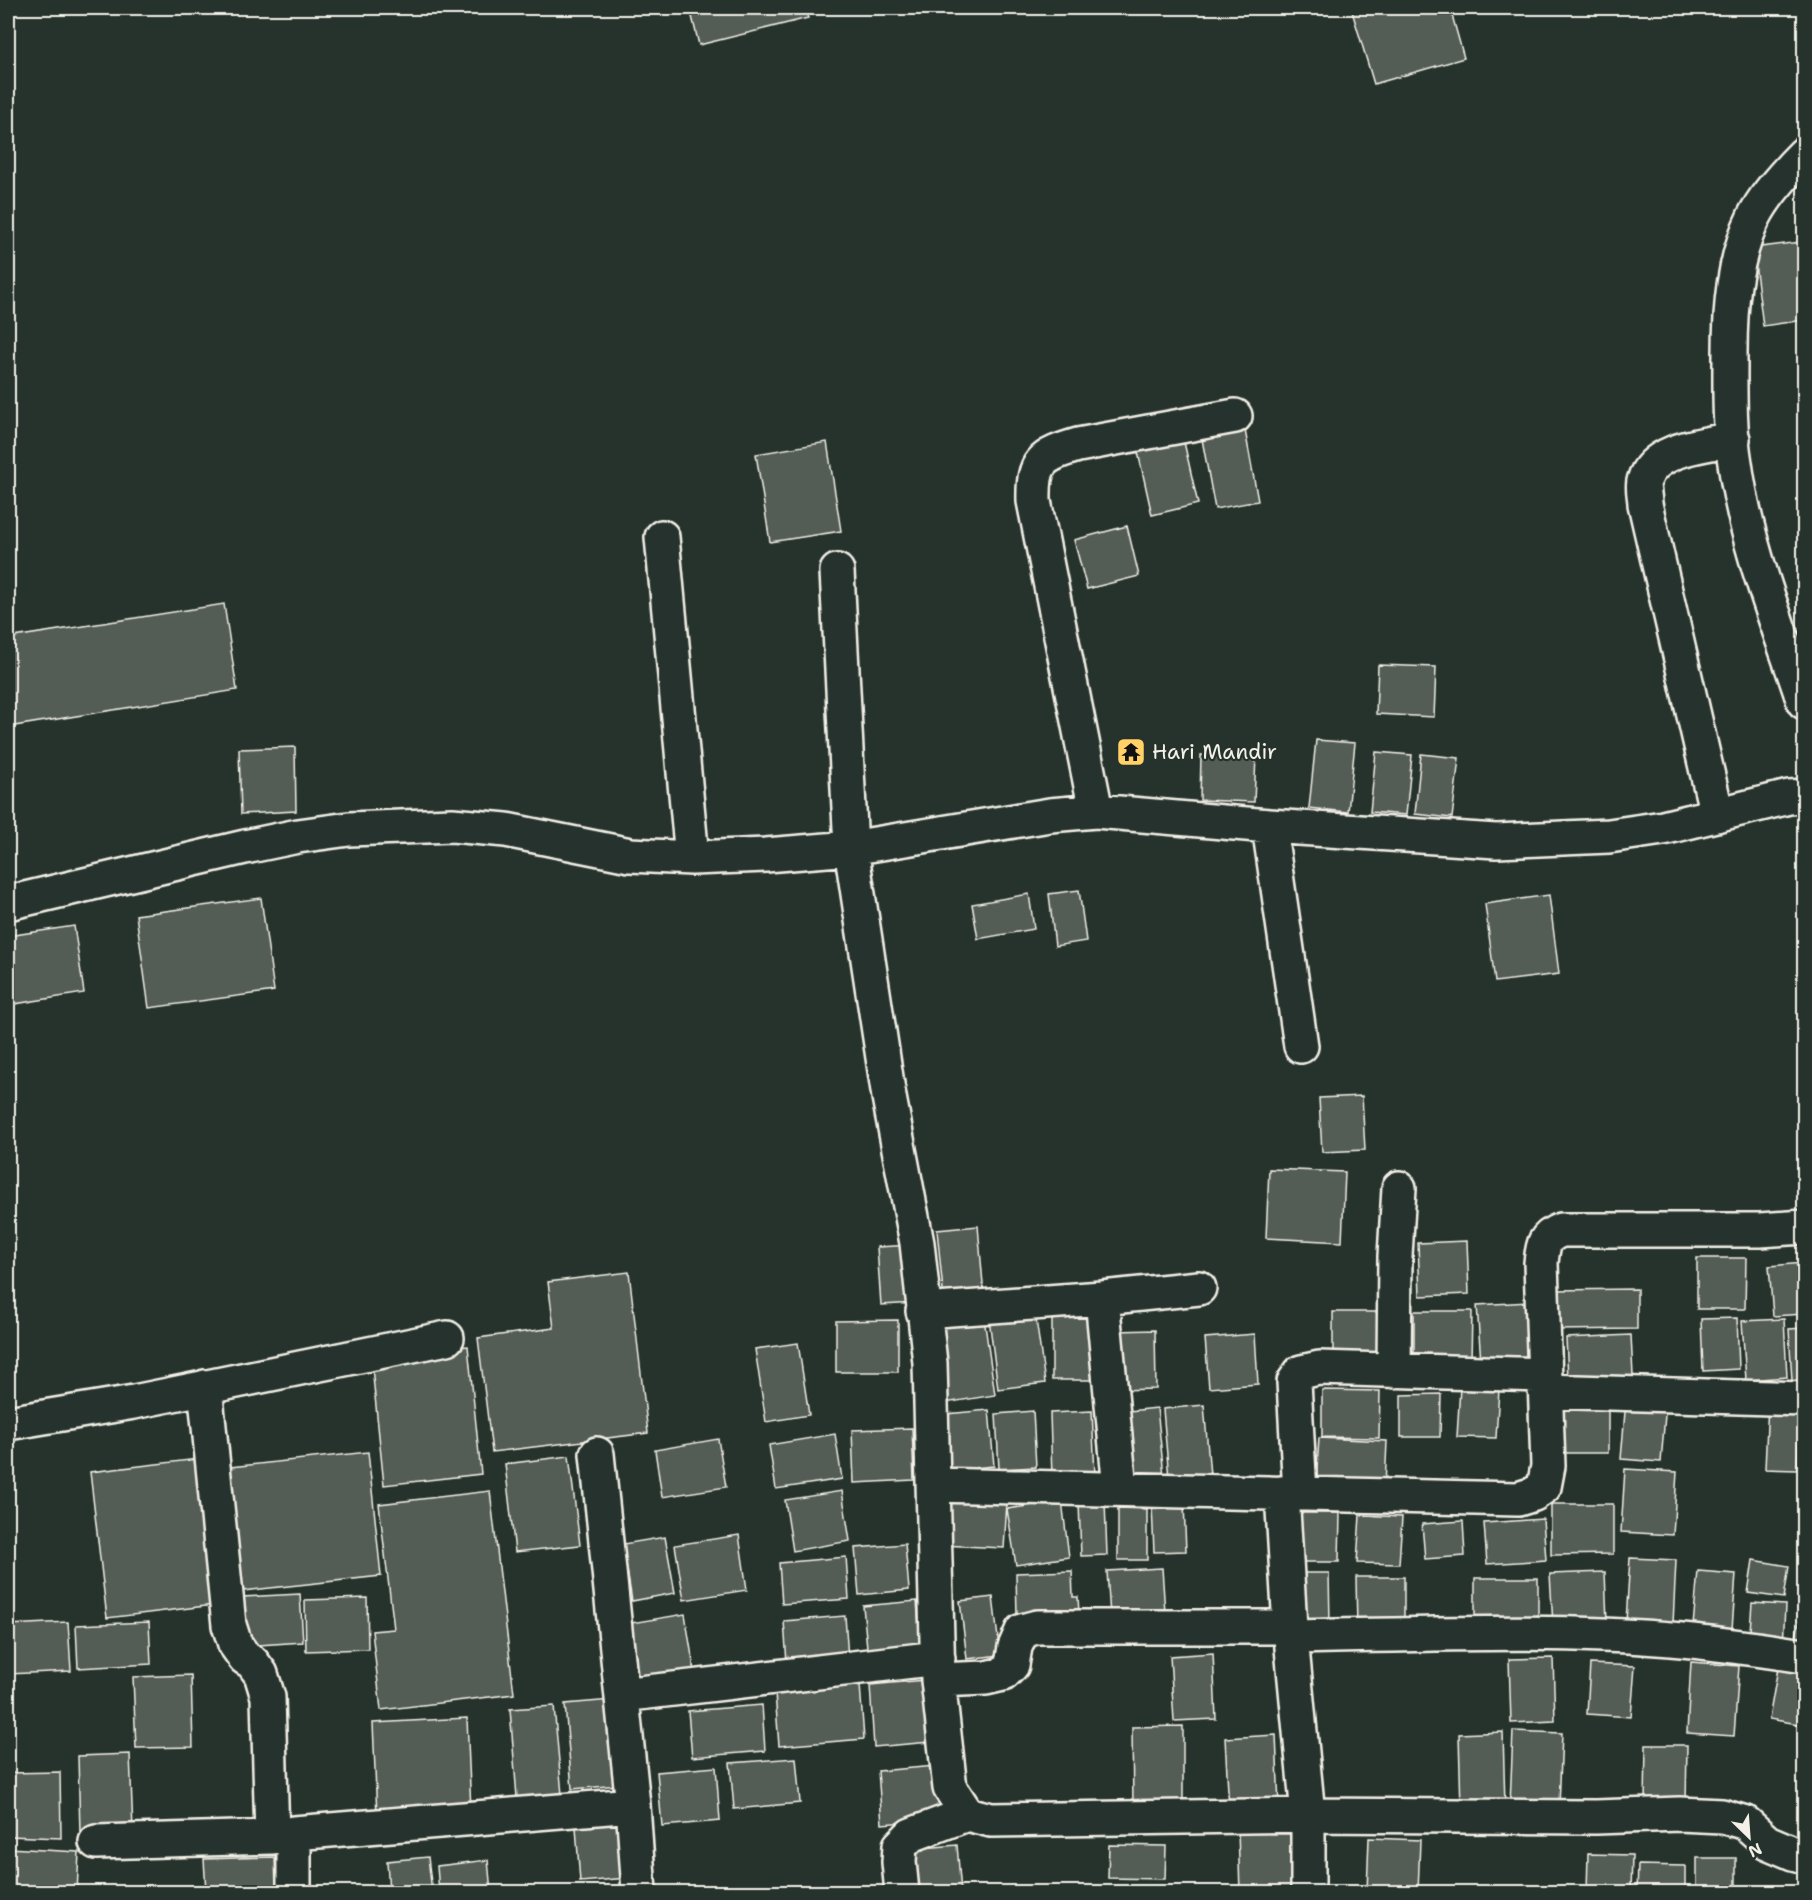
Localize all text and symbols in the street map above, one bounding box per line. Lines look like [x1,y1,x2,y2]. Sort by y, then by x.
temple icon: Hari Mandir [1115,736,1147,768]
place label: Hari Mandir [1152,738,1277,766]
north arrow [1719,1807,1779,1867]
text: N [1745,1838,1765,1862]

